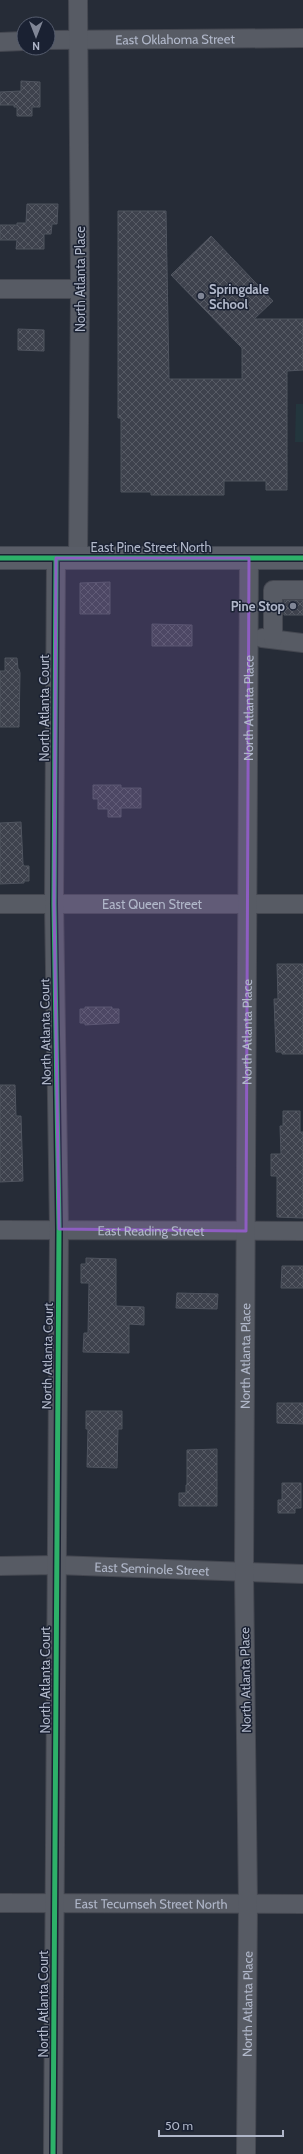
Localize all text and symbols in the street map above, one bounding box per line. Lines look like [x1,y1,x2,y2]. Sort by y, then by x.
north arrow [16,16,56,56]
street label: East Oklahoma Street [115,31,235,47]
text: N [32,39,40,53]
street label: North Atlanta Place [72,226,88,332]
place label: Springdale School [209,281,269,312]
marker: Springdale School [196,291,206,301]
street label: East Pine Street North [90,539,212,555]
place label: Pine Stop [231,598,286,614]
marker: Pine Stop [288,601,298,611]
street label: North Atlanta Court [36,654,52,761]
street label: North Atlanta Place [240,655,257,761]
street label: East Queen Street [102,896,203,912]
street label: North Atlanta Court [36,978,54,1086]
street label: North Atlanta Place [238,979,255,1085]
street label: East Reading Street [98,1222,205,1239]
street label: North Atlanta Court [38,1302,56,1410]
street label: North Atlanta Place [237,1303,253,1409]
street label: East Seminole Street [94,1558,210,1579]
street label: North Atlanta Court [37,1626,53,1733]
street label: North Atlanta Place [236,1627,254,1733]
street label: East Tecumseh Street North [74,1895,228,1912]
street label: North Atlanta Court [35,1950,51,2057]
street label: North Atlanta Place [239,1951,256,2057]
scale bar [159,2112,283,2138]
text: 50 m [165,2118,193,2133]

